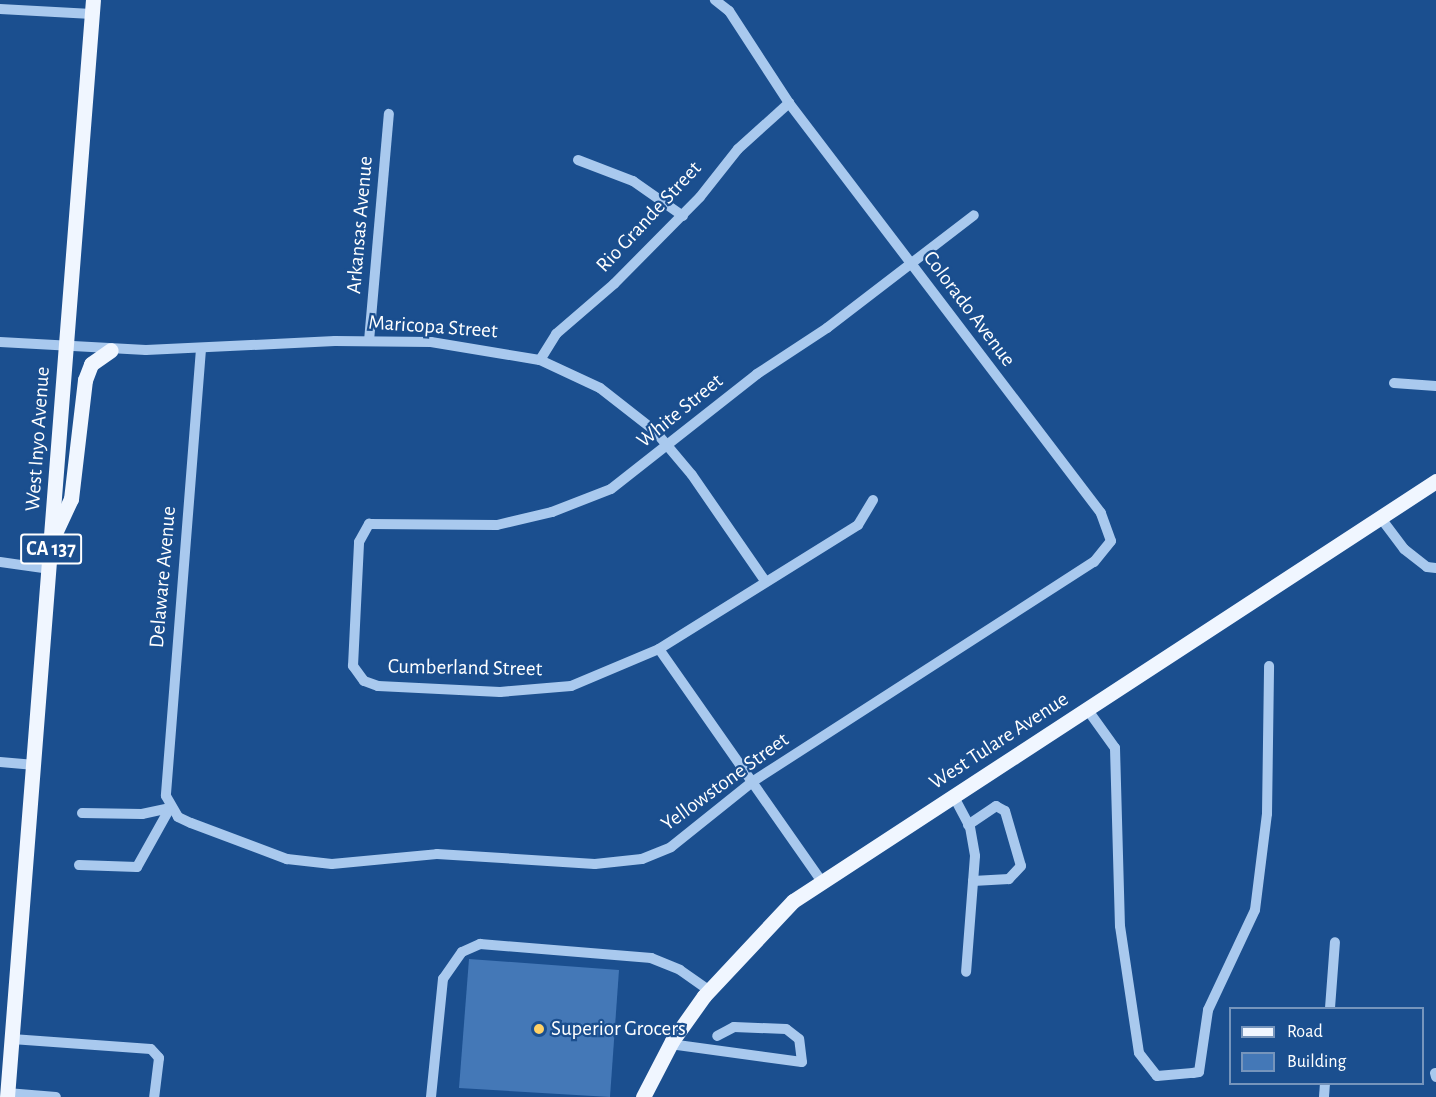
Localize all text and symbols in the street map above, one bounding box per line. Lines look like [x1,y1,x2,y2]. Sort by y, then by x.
street label: Arkansas Avenue [341,155,379,295]
street label: Rio Grande Street [591,156,707,278]
street label: Colorado Avenue [917,246,1021,372]
street label: Maricopa Street [368,310,498,344]
street label: West Inyo Avenue [20,366,56,512]
street label: White Street [632,369,728,453]
street label: Delaware Avenue [144,505,182,649]
road number: CA 137 [20,532,82,566]
street label: Cumberland Street [388,654,542,682]
street label: West Tulare Avenue [925,687,1073,795]
street label: Yellowstone Street [656,727,794,837]
legend [1229,1007,1424,1085]
place label: Superior Grocers [551,1016,686,1042]
marker: Superior Grocers [532,1022,546,1036]
text: Road [1287,1023,1323,1041]
text: Building [1287,1053,1346,1071]

